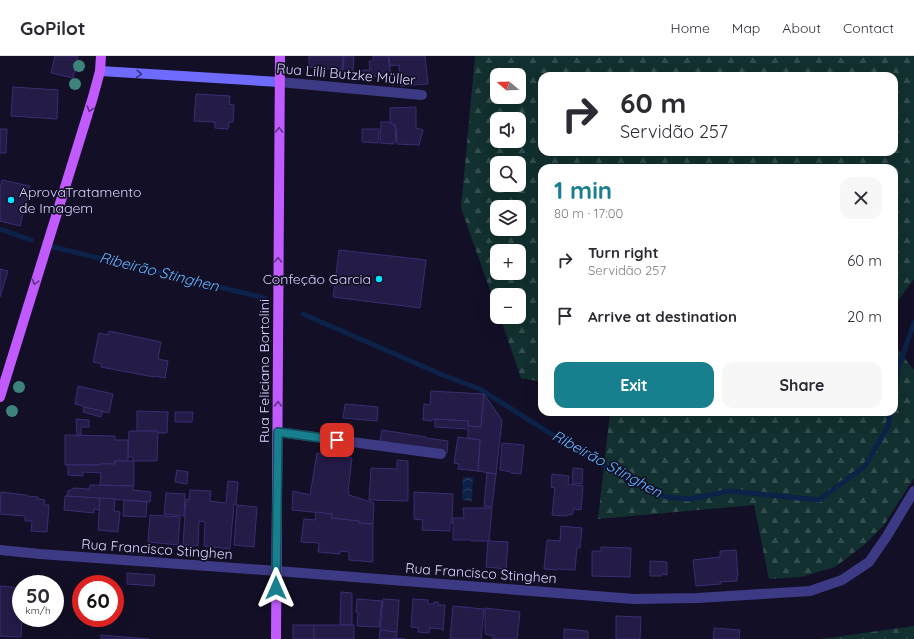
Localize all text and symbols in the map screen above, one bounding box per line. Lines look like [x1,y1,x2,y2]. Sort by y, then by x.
text: GoPilot [20,16,86,40]
text: Home [671,19,710,37]
text: Map [732,19,760,37]
text: About [782,19,821,37]
text: Contact [843,19,894,37]
street label: Rua Lilli Butzke Müller [276,59,417,89]
north arrow [490,68,526,104]
map controls [490,68,526,324]
one-way arrow [136,69,142,78]
text: 60 m [620,85,686,120]
icon: right [554,88,606,140]
one-way arrow [86,105,94,112]
button: sound [490,112,526,148]
text: Servidão 257 [620,120,728,143]
one-way arrow [275,127,283,133]
button: search [490,156,526,192]
text: 1 min [554,175,612,205]
button: close [840,177,882,219]
place label: AprovaTratamento de Imagem [19,183,141,217]
marker: AprovaTratamento de Imagem [6,195,16,205]
button: layers [490,200,526,236]
text: 80 m · 17:00 [554,205,623,221]
text: Turn right [588,243,659,262]
button: + [490,244,526,280]
water label: Ribeirão Stinghen [97,248,221,296]
icon: right [554,249,576,271]
text: 60 m [847,251,882,270]
one-way arrow [274,257,282,263]
text: Servidão 257 [588,262,666,278]
place label: Confeção Garcia [263,270,371,288]
marker: Confeção Garcia [374,274,384,284]
one-way arrow [31,279,40,286]
button: − [490,288,526,324]
street label: Rua Feliciano Bortolini [255,299,273,443]
icon: arrive [554,305,576,327]
text: Arrive at destination [588,307,737,326]
text: 20 m [847,307,882,326]
button: Exit [554,362,714,408]
button: Share [722,362,882,408]
one-way arrow [274,401,282,407]
pin [320,423,354,457]
water label: Ribeirão Stinghen [549,426,666,502]
icon: arrive [326,429,348,451]
street label: Rua Francisco Stinghen [81,535,233,563]
street label: Rua Francisco Stinghen [405,559,557,587]
position arrow [255,567,297,609]
speed limit sign: 60 [72,575,124,627]
text: 50 [26,583,50,608]
text: km/h [25,604,51,617]

